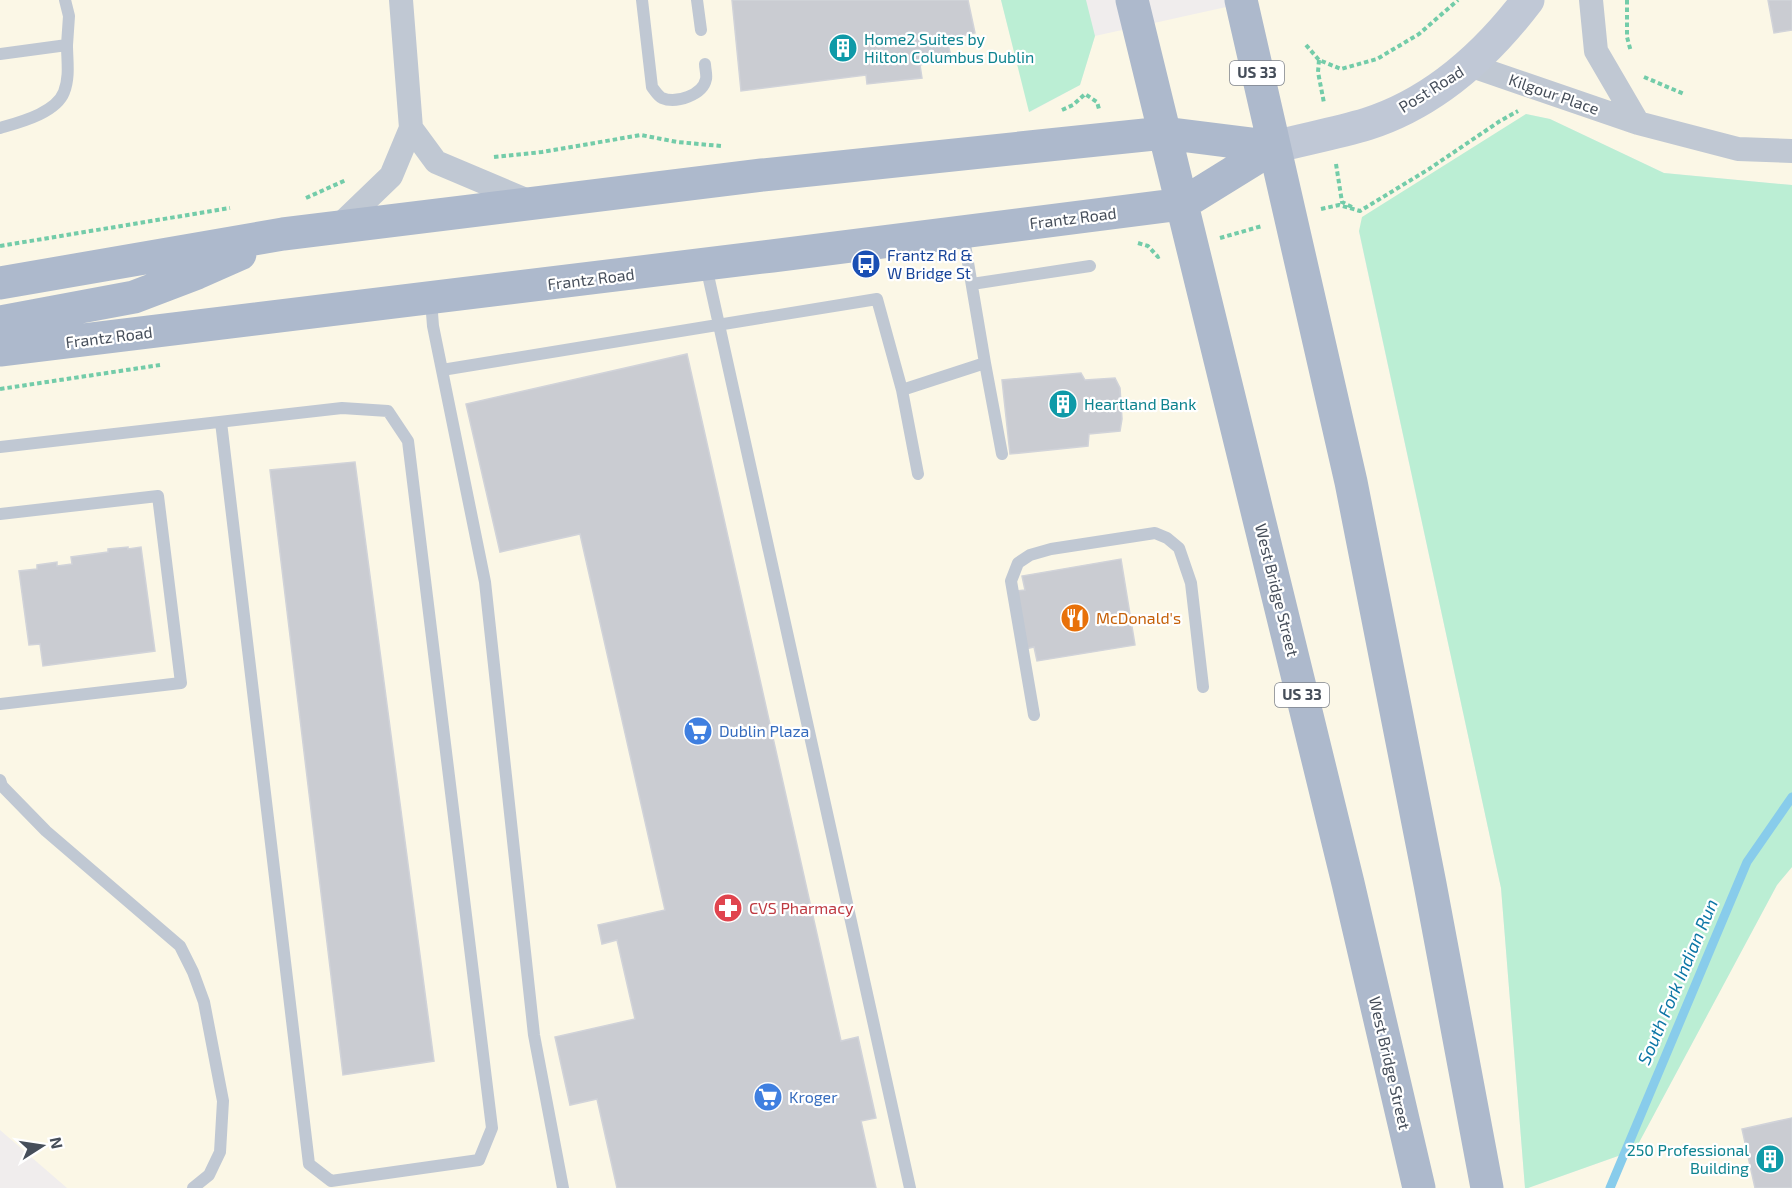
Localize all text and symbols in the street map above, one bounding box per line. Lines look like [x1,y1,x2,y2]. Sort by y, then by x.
place label: Home2 Suites by Hilton Columbus Dublin [864,29,1034,66]
building icon: Home2 Suites by Hilton Columbus Dublin [827,32,859,64]
road number: US 33 [1230,61,1284,85]
street label: Post Road [1395,61,1467,116]
street label: Kilgour Place [1507,69,1602,118]
street label: Frantz Road [1028,203,1118,232]
place label: Frantz Rd & W Bridge St [887,245,973,282]
bus stop icon: Frantz Rd & W Bridge St [850,248,882,280]
street label: Frantz Road [546,264,636,293]
street label: Frantz Road [64,322,154,351]
building icon: Heartland Bank [1047,388,1079,420]
place label: Heartland Bank [1084,394,1196,413]
street label: West Bridge Street [1252,521,1303,658]
restaurant icon: McDonald's [1059,602,1091,634]
place label: McDonald's [1096,608,1181,627]
road number: US 33 [1275,683,1329,707]
supermarket icon: Dublin Plaza [682,715,714,747]
place label: Dublin Plaza [719,721,809,740]
pharmacy icon: CVS Pharmacy [712,892,744,924]
water label: South Fork Indian Run [1632,895,1722,1068]
place label: CVS Pharmacy [749,898,854,917]
street label: West Bridge Street [1366,994,1415,1131]
supermarket icon: Kroger [752,1081,784,1113]
place label: Kroger [789,1087,838,1106]
north arrow [12,1116,72,1176]
text: N [47,1135,68,1150]
place label: 250 Professional Building [1627,1140,1749,1177]
building icon: 250 Professional Building [1754,1143,1786,1175]

